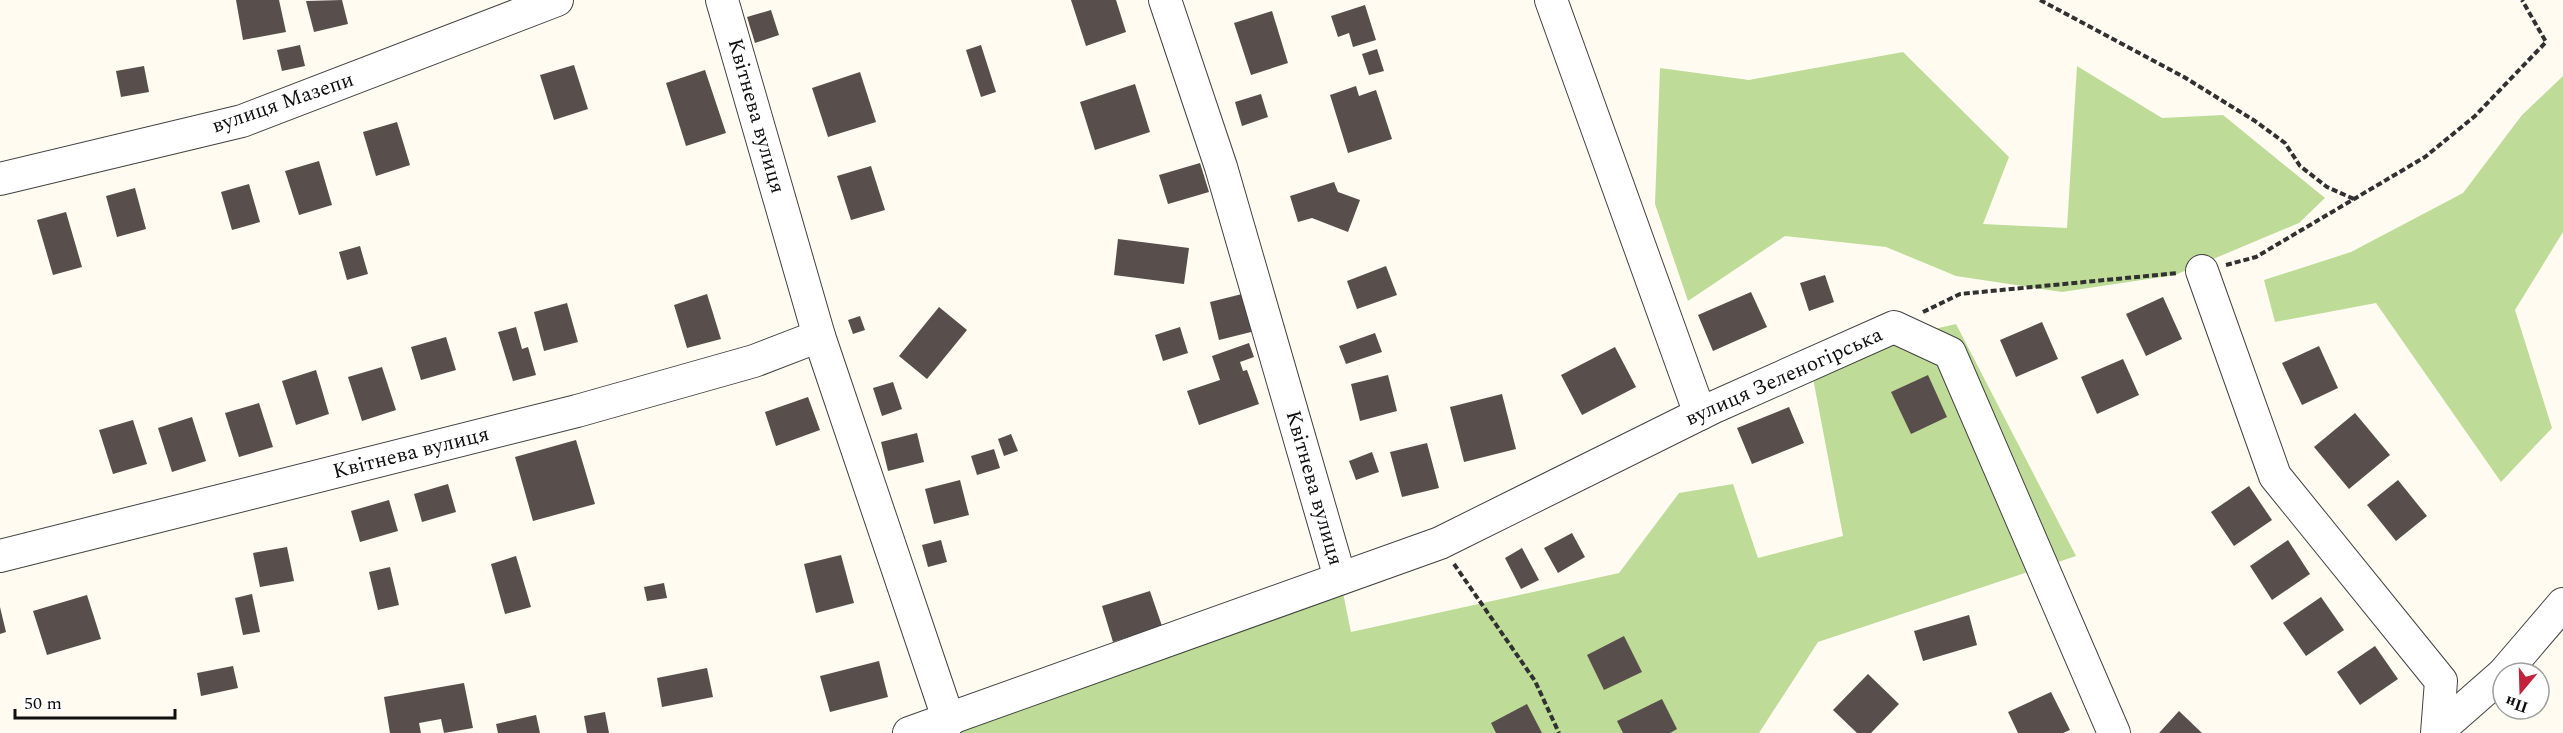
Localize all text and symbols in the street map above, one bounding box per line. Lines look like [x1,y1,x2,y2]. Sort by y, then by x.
street label: Квітнева вулиця [719,35,793,197]
street label: вулиця Мазепи [208,64,358,142]
street label: вулиця Зеленогірська [1680,319,1889,435]
street label: Квітнева вулиця [1277,407,1351,569]
street label: Квітнева вулиця [329,418,493,488]
north arrow [2491,661,2551,721]
scale bar [15,682,176,720]
text: Пн [2502,689,2531,719]
text: 50 m [24,690,62,717]

